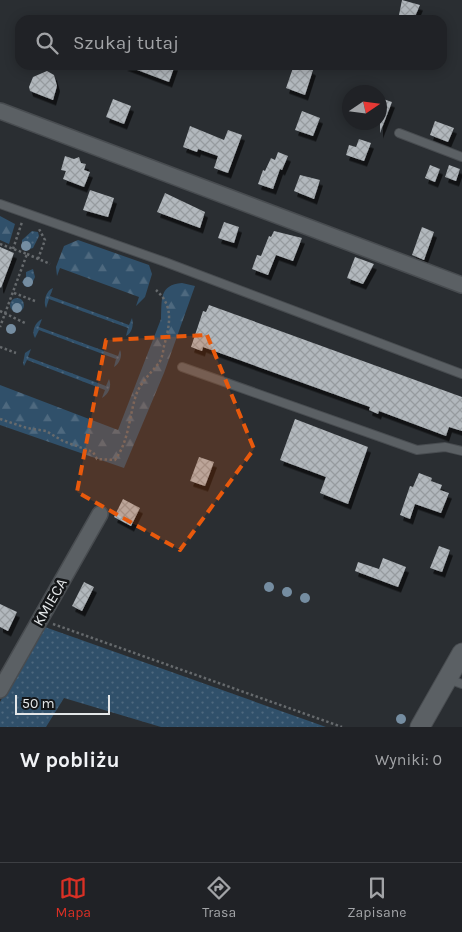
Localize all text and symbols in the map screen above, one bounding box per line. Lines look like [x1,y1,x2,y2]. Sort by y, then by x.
search box [15,15,447,70]
icon: search [33,29,61,57]
text: Szukaj tutaj [73,32,179,54]
north arrow [342,85,387,130]
street label: KMIECA [29,575,71,629]
scale bar [15,692,110,715]
text: 50 m [22,695,55,712]
text: W pobliżu [20,748,120,772]
text: Wyniki: 0 [375,750,442,769]
tab: Mapa [56,874,91,921]
tab: Trasa [202,874,236,921]
tab: Zapisane [347,874,406,921]

